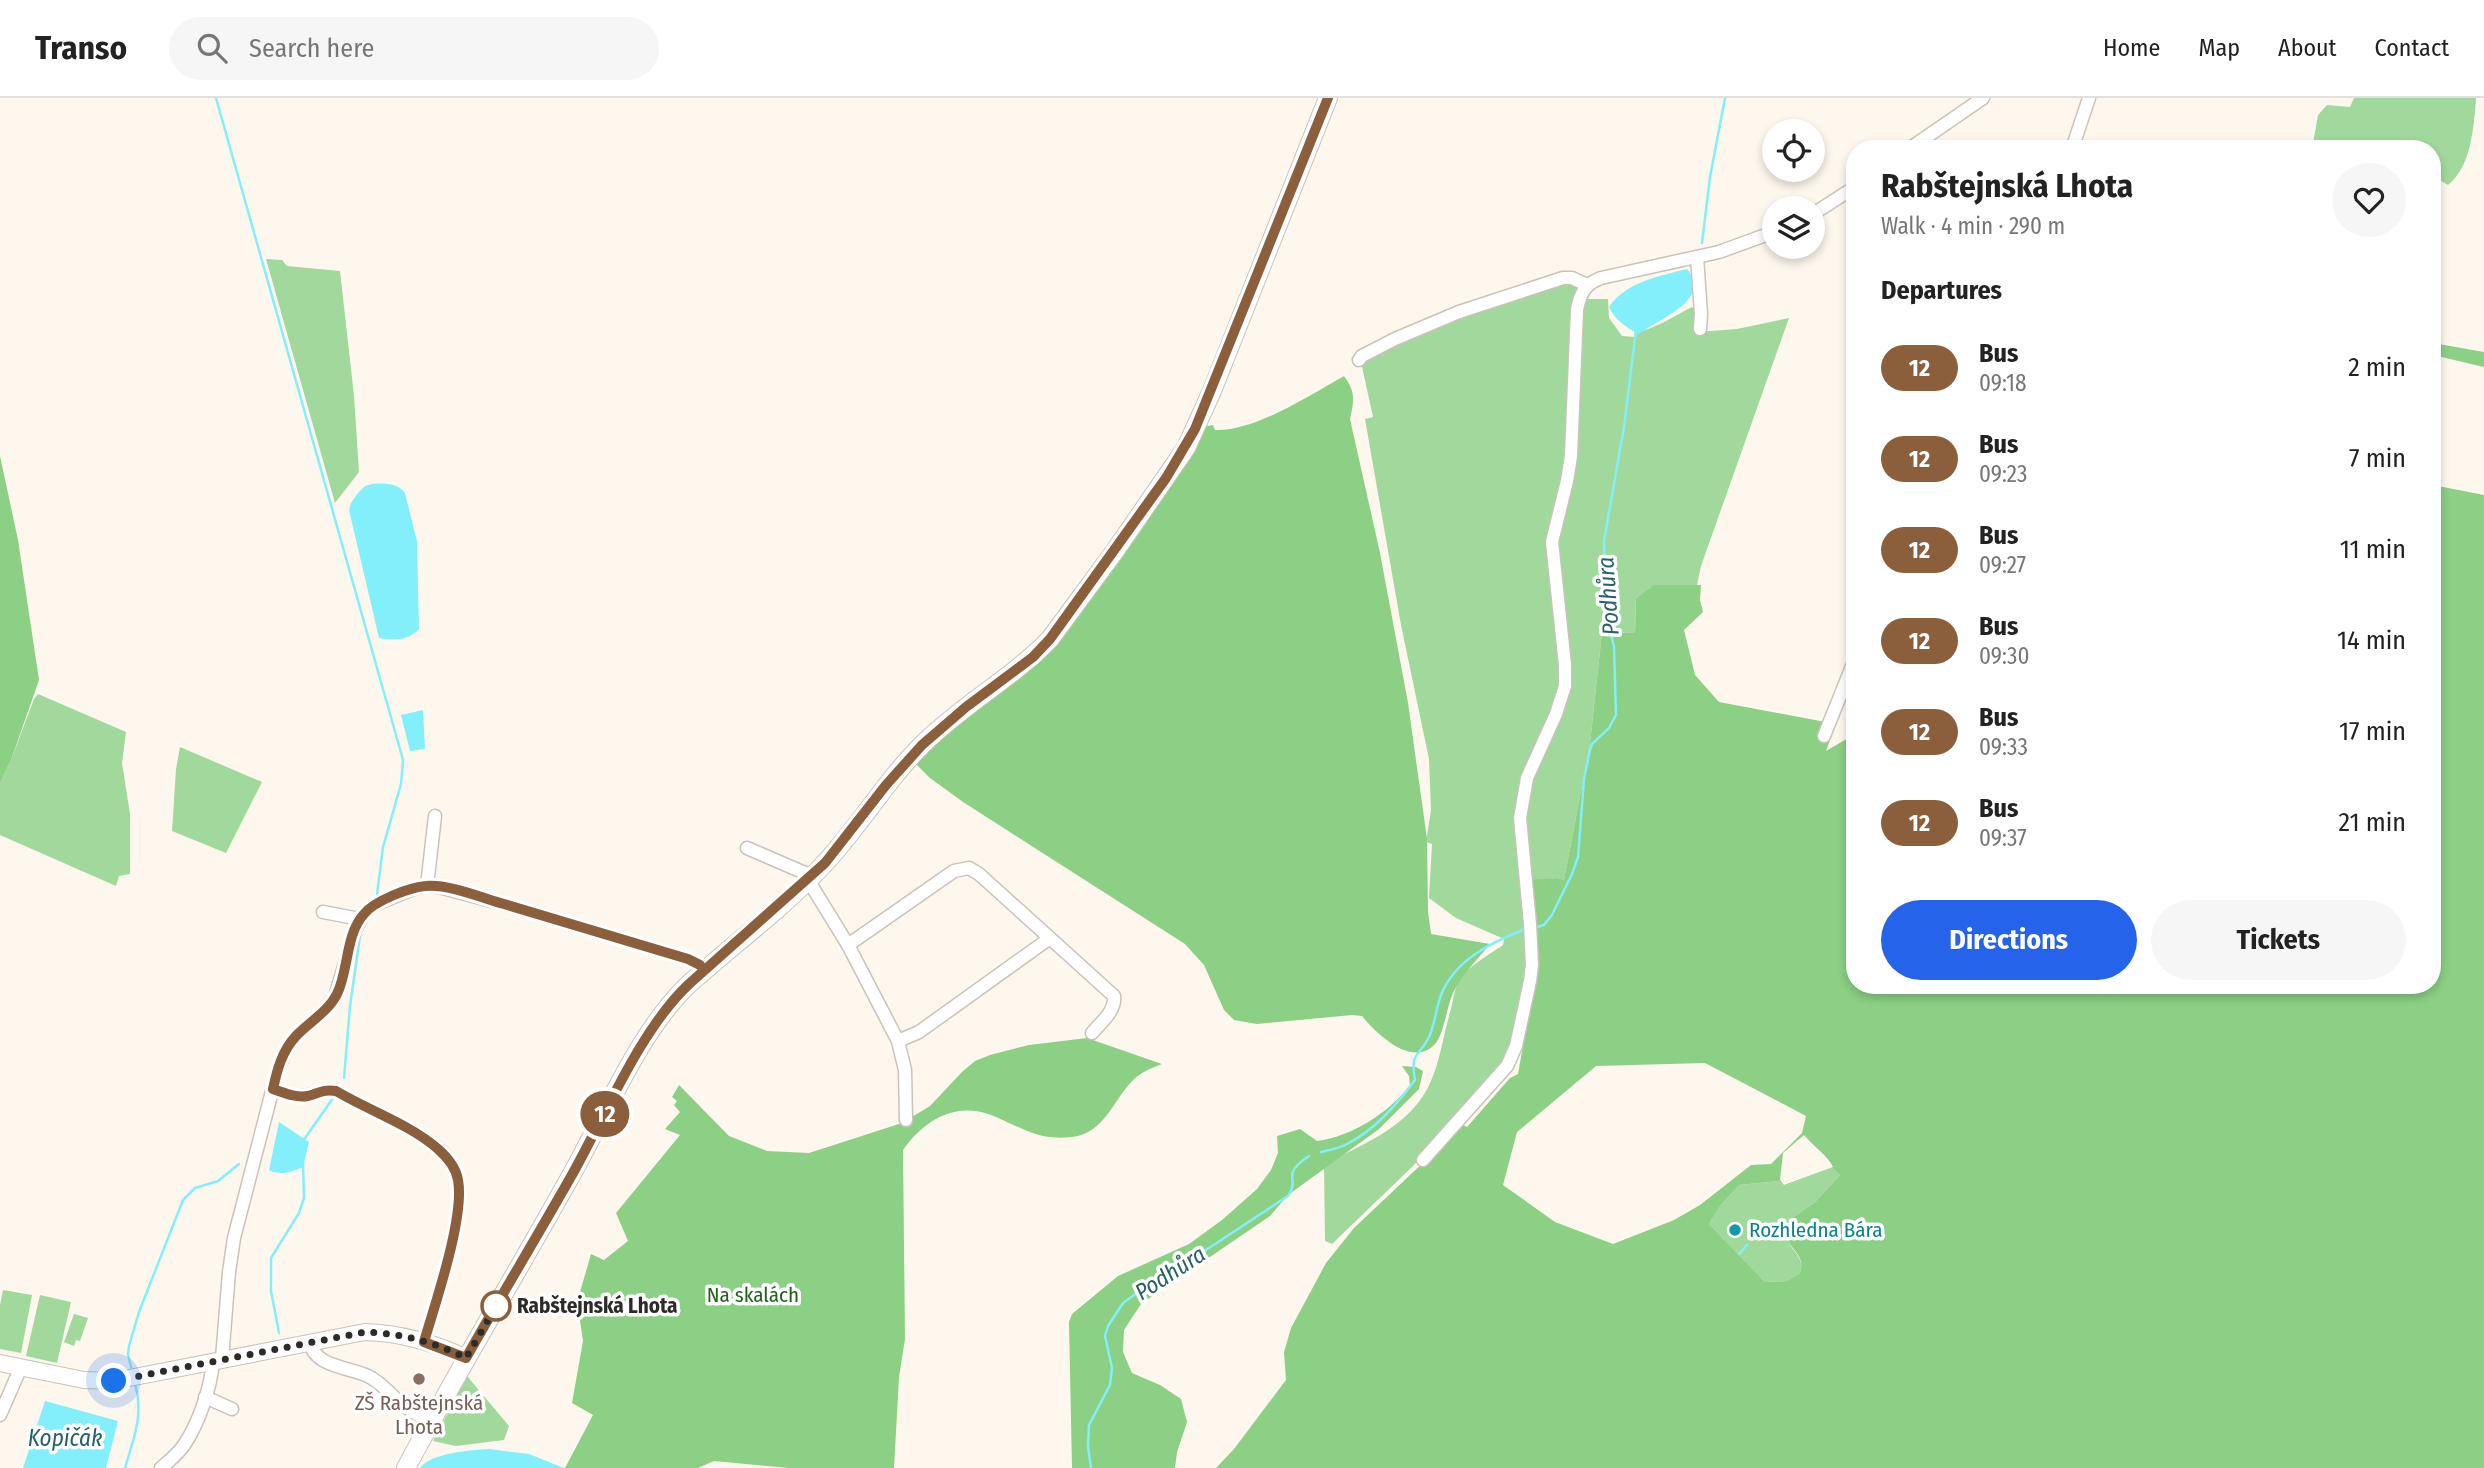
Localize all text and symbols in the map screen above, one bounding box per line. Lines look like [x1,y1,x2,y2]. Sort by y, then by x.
search box [169,17,659,80]
text: Transo [35,28,127,68]
icon: search [193,29,231,67]
text: Search here [249,33,374,64]
text: Home [2103,34,2160,62]
text: Map [2198,34,2240,62]
text: About [2278,34,2336,62]
text: Contact [2374,34,2449,62]
map controls [1762,119,1825,259]
button: locate [1762,119,1825,182]
button: heart [2332,163,2406,237]
text: Rabštejnská Lhota [1881,166,2133,206]
button: layers [1762,196,1825,259]
text: Walk · 4 min · 290 m [1881,212,2065,240]
text: Departures [1881,275,2002,306]
text: Bus [1979,338,2018,369]
text: 2 min [2348,352,2406,383]
text: 12 [1909,354,1930,382]
text: 09:18 [1979,369,2026,397]
text: Bus [1979,429,2018,460]
text: 7 min [2349,443,2406,474]
text: 12 [1909,445,1930,473]
text: 09:23 [1979,460,2027,488]
text: Bus [1979,520,2018,551]
text: 11 min [2340,534,2406,565]
text: 12 [1909,536,1930,564]
text: 09:27 [1979,551,2026,579]
water label: Podhůra [1591,556,1625,636]
text: Bus [1979,611,2018,642]
text: 14 min [2337,625,2406,656]
text: 12 [1909,627,1930,655]
text: 09:30 [1979,642,2029,670]
text: Bus [1979,702,2018,733]
text: 17 min [2339,716,2406,747]
text: 12 [1909,718,1930,746]
text: 09:33 [1979,733,2028,761]
text: Bus [1979,793,2018,824]
text: 21 min [2339,807,2406,838]
text: 12 [1909,809,1930,837]
text: 09:37 [1979,824,2027,852]
button: Directions [1881,900,2137,980]
button: Tickets [2151,900,2406,980]
line badge: 12 [574,1091,636,1137]
text: 12 [594,1100,616,1128]
place label: Rozhledna Bára [1749,1217,1883,1243]
marker: Rozhledna Bára [1727,1222,1743,1238]
water label: Podhůra [1129,1240,1211,1306]
park label: Na skalách [707,1282,799,1308]
marker: Rabštejnská Lhota [481,1291,511,1321]
place label: Rabštejnská Lhota [517,1293,678,1319]
your location [96,1363,131,1398]
marker: ZŠ Rabštejnská Lhota [411,1371,427,1387]
place label: ZŠ Rabštejnská Lhota [355,1390,483,1440]
water label: Kopičák [28,1424,102,1452]

